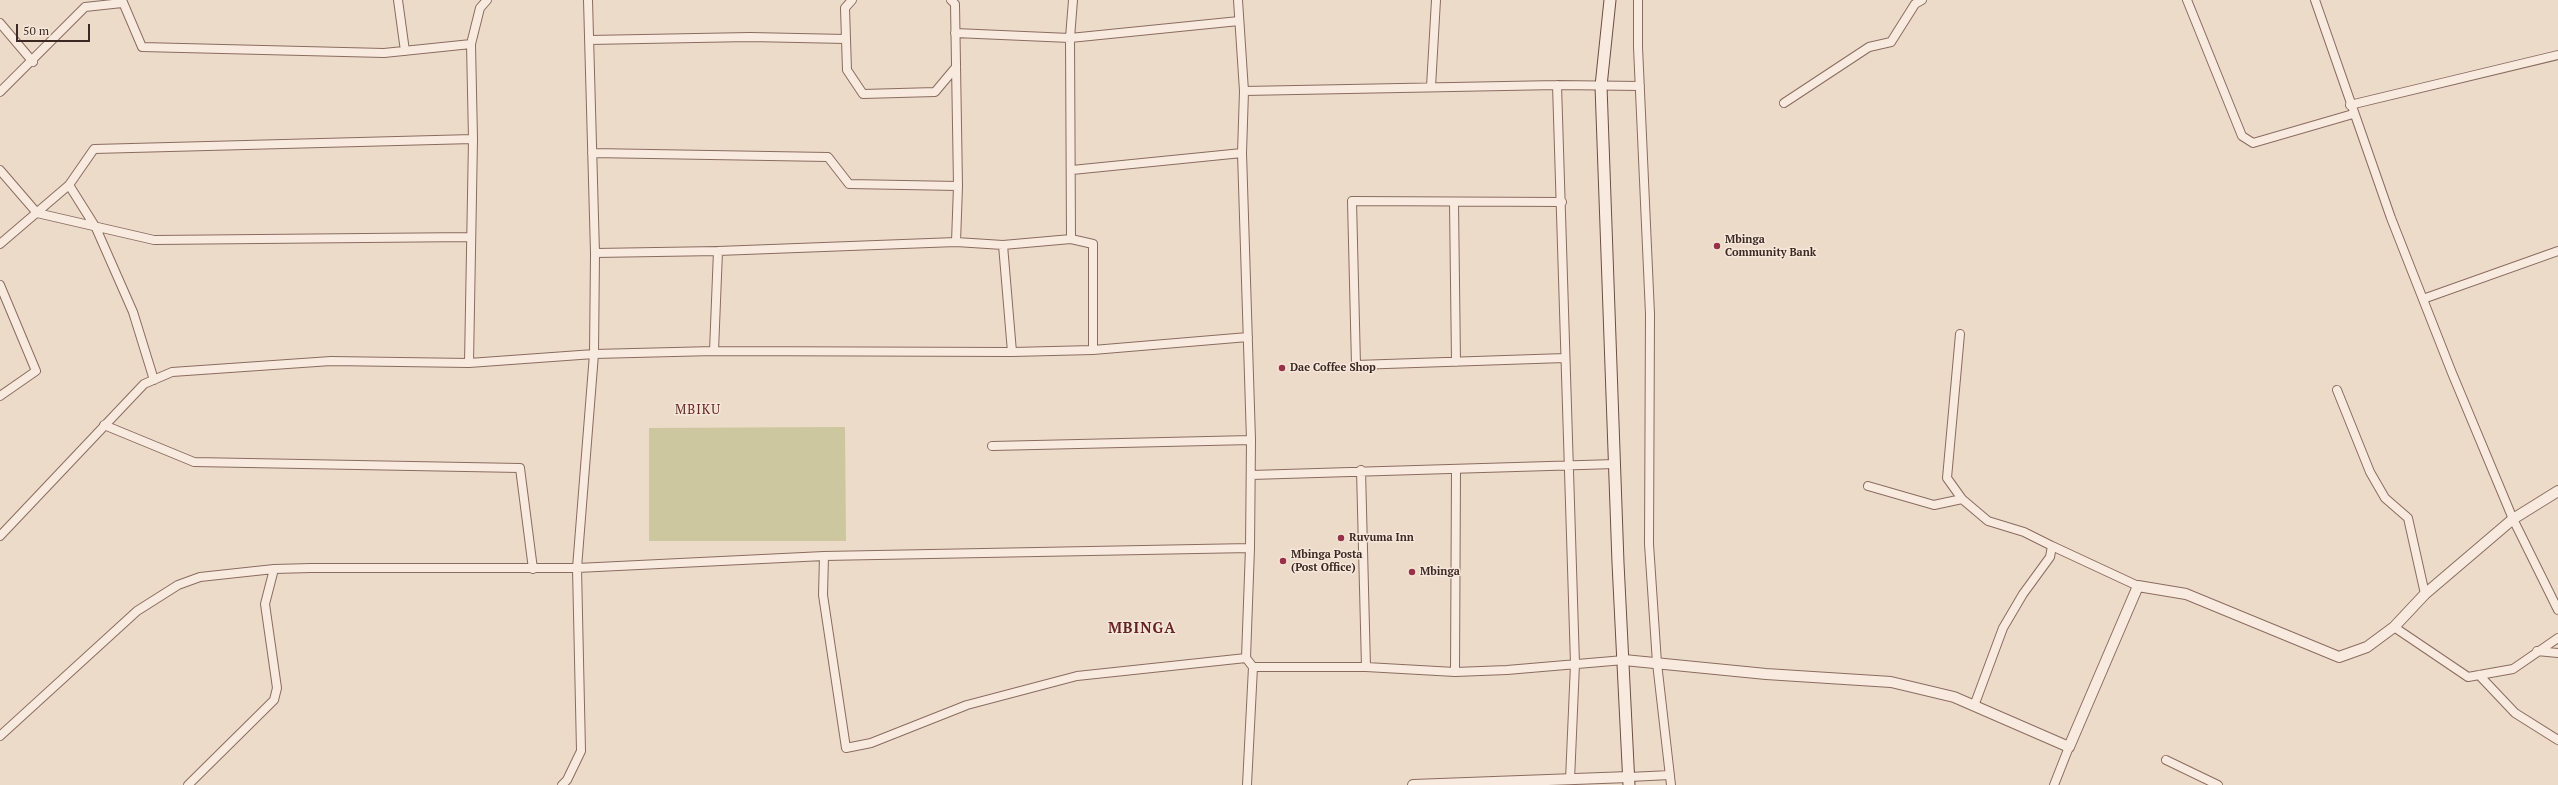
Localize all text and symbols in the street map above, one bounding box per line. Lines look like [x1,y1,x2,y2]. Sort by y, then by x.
scale bar [18,16,92,42]
text: 50 m [23,23,49,38]
place label: Mbinga Community Bank [1725,233,1816,259]
marker: Mbinga Community Bank [1712,241,1722,251]
place label: Dae Coffee Shop [1290,361,1376,375]
marker: Dae Coffee Shop [1277,363,1287,373]
district label: MBIKU [675,402,721,418]
place label: Ruvuma Inn [1349,531,1414,545]
marker: Ruvuma Inn [1336,533,1346,543]
place label: Mbinga Posta (Post Office) [1291,548,1362,574]
marker: Mbinga Posta (Post Office) [1278,556,1288,566]
place label: Mbinga [1420,565,1460,579]
marker: Mbinga [1407,567,1417,577]
district label: MBINGA [1108,620,1176,638]

